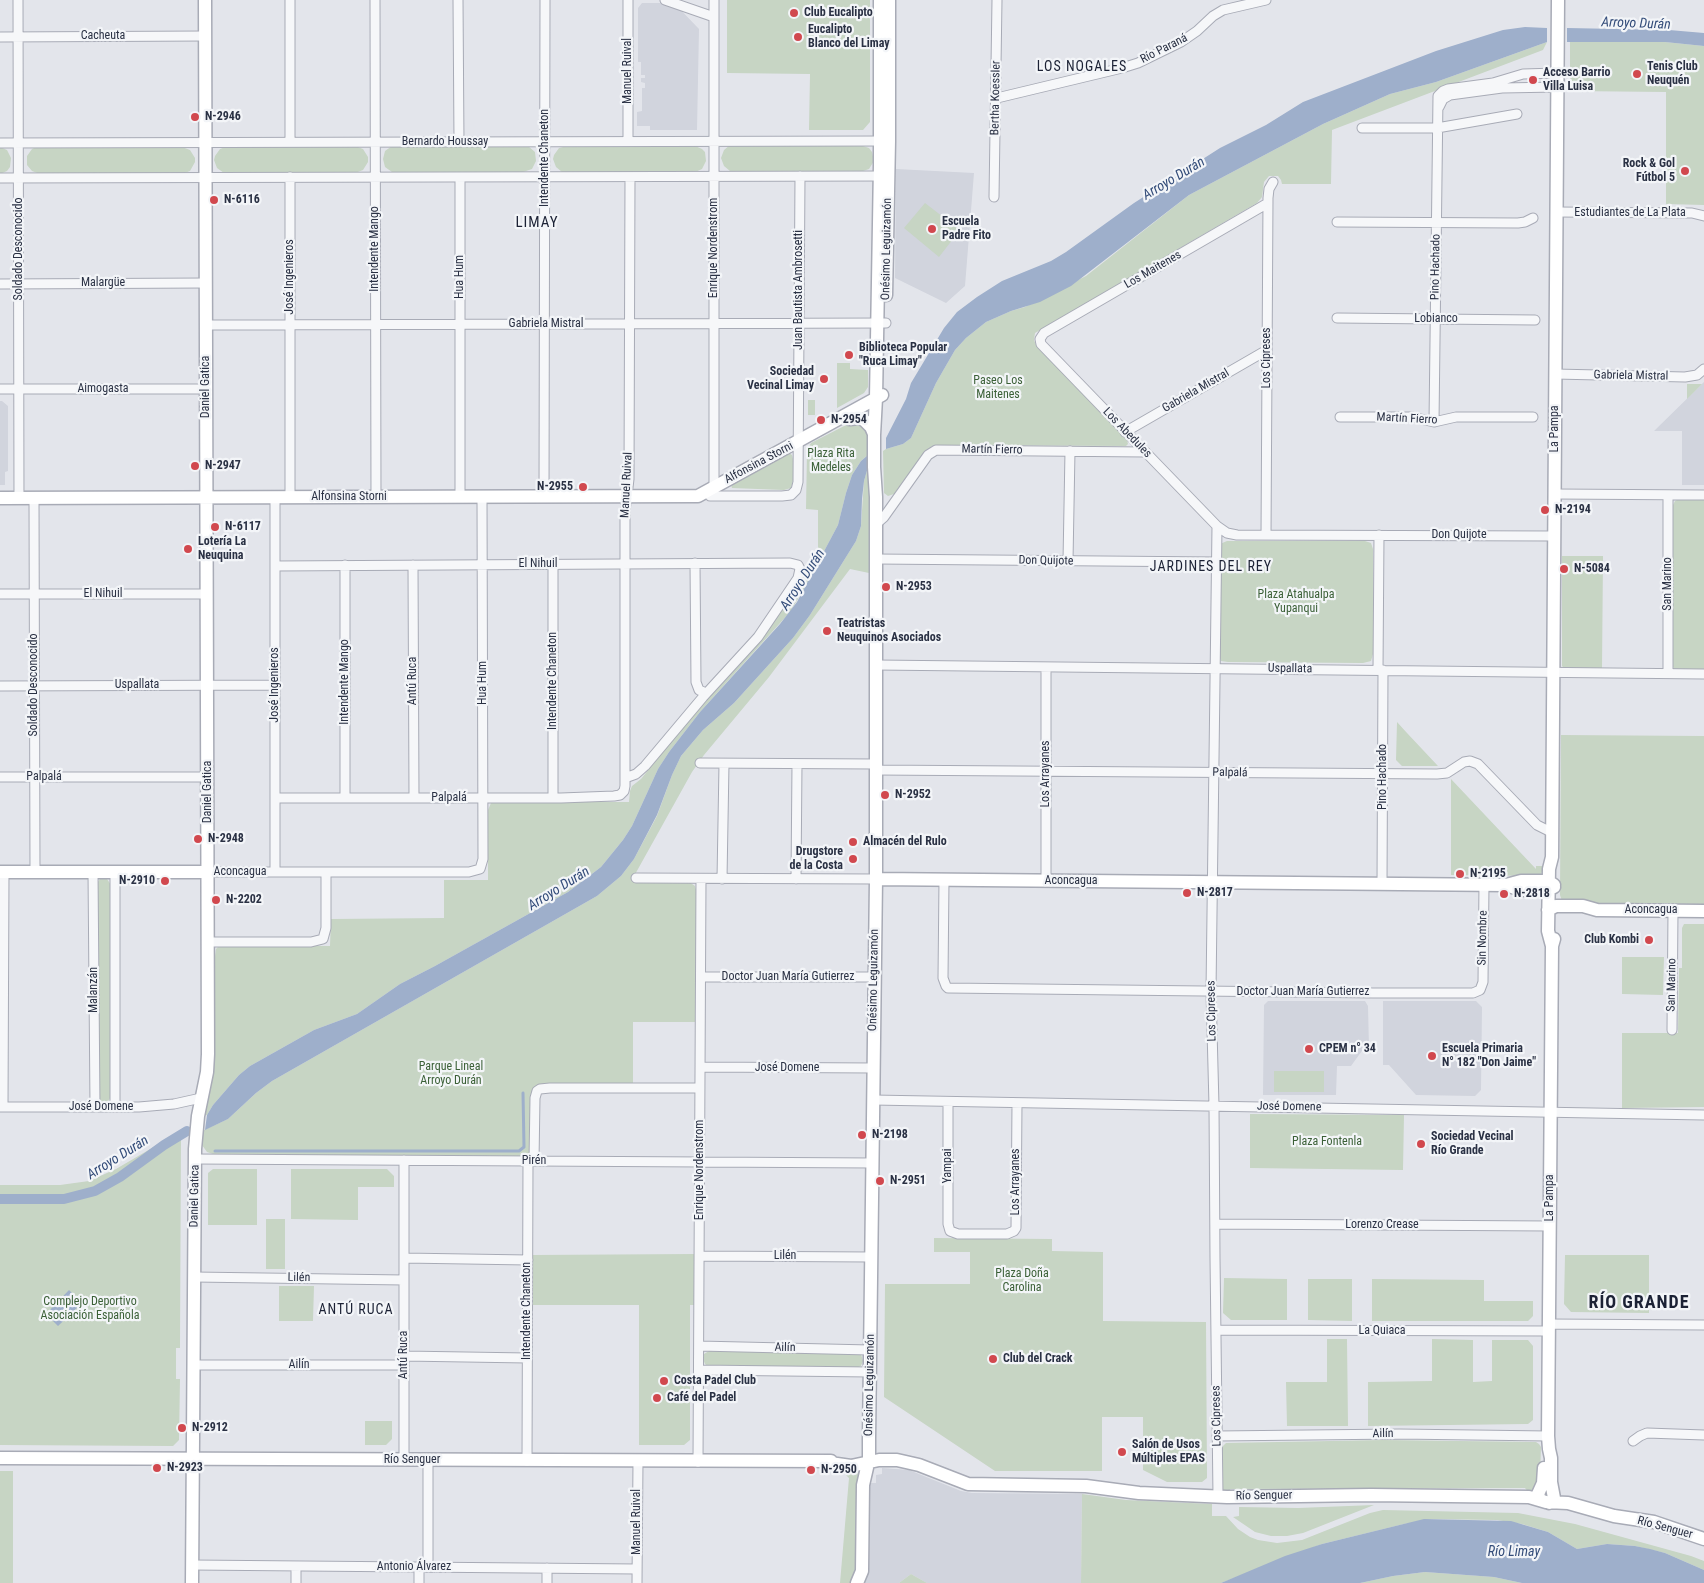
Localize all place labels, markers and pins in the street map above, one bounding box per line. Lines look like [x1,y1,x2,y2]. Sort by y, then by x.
place label: Club Eucalipto [804,6,873,20]
marker: Club Eucalipto [788,7,800,19]
place label: Eucalipto Blanco del Limay [808,23,890,51]
marker: Eucalipto Blanco del Limay [792,31,804,43]
place label: Tenis Club Neuquén [1647,60,1698,88]
place label: Acceso Barrio Villa Luisa [1543,66,1610,94]
marker: Tenis Club Neuquén [1631,68,1643,80]
marker: Acceso Barrio Villa Luisa [1527,74,1539,86]
place label: N-2946 [205,110,241,124]
marker: N-2946 [189,111,201,123]
place label: Rock & Gol Fútbol 5 [1623,157,1675,185]
marker: Rock & Gol Fútbol 5 [1679,165,1691,177]
place label: N-6116 [224,193,260,207]
marker: N-6116 [208,194,220,206]
place label: Escuela Padre Fito [942,215,991,243]
marker: Escuela Padre Fito [926,223,938,235]
place label: Biblioteca Popular "Ruca Limay" [859,341,947,369]
marker: Biblioteca Popular "Ruca Limay" [843,349,855,361]
place label: Sociedad Vecinal Limay [747,365,814,393]
marker: Sociedad Vecinal Limay [818,373,830,385]
place label: N-2954 [831,413,867,427]
marker: N-2954 [815,414,827,426]
place label: N-2947 [205,459,241,473]
marker: N-2947 [189,460,201,472]
place label: N-2955 [537,480,573,494]
marker: N-2955 [577,481,589,493]
place label: N-2194 [1555,503,1591,517]
marker: N-2194 [1539,504,1551,516]
place label: N-6117 [225,520,261,534]
marker: N-6117 [209,521,221,533]
place label: Lotería La Neuquina [198,535,246,563]
marker: Lotería La Neuquina [182,543,194,555]
place label: N-5084 [1574,562,1610,576]
marker: N-5084 [1558,563,1570,575]
place label: N-2953 [896,580,932,594]
marker: N-2953 [880,581,892,593]
place label: Teatristas Neuquinos Asociados [837,617,941,645]
marker: Teatristas Neuquinos Asociados [821,625,833,637]
place label: N-2952 [895,788,931,802]
marker: N-2952 [879,789,891,801]
place label: N-2948 [208,832,244,846]
marker: N-2948 [192,833,204,845]
place label: Almacén del Rulo [863,835,947,849]
marker: Almacén del Rulo [847,836,859,848]
place label: Drugstore de la Costa [790,845,843,873]
marker: Drugstore de la Costa [847,853,859,865]
place label: N-2195 [1470,867,1506,881]
marker: N-2195 [1454,868,1466,880]
place label: N-2910 [119,874,155,888]
marker: N-2910 [159,875,171,887]
place label: N-2817 [1197,886,1233,900]
marker: N-2817 [1181,887,1193,899]
place label: N-2818 [1514,887,1550,901]
marker: N-2818 [1498,888,1510,900]
place label: N-2202 [226,893,262,907]
marker: N-2202 [210,894,222,906]
place label: Club Kombi [1584,933,1639,947]
marker: Club Kombi [1643,934,1655,946]
place label: CPEM n° 34 [1319,1042,1376,1056]
place label: Escuela Primaria N° 182 "Don Jaime" [1442,1042,1536,1070]
marker: CPEM n° 34 [1303,1043,1315,1055]
marker: Escuela Primaria N° 182 "Don Jaime" [1426,1050,1438,1062]
place label: N-2198 [872,1128,908,1142]
marker: N-2198 [856,1129,868,1141]
place label: Sociedad Vecinal Río Grande [1431,1130,1514,1158]
marker: Sociedad Vecinal Río Grande [1415,1138,1427,1150]
place label: N-2951 [890,1174,926,1188]
marker: N-2951 [874,1175,886,1187]
place label: Club del Crack [1003,1352,1072,1366]
marker: Club del Crack [987,1353,999,1365]
place label: Costa Padel Club [674,1374,756,1388]
marker: Costa Padel Club [658,1375,670,1387]
place label: Café del Padel [667,1391,736,1405]
marker: Café del Padel [651,1392,663,1404]
place label: N-2912 [192,1421,228,1435]
marker: N-2912 [176,1422,188,1434]
place label: Salón de Usos Múltiples EPAS [1132,1438,1205,1466]
marker: Salón de Usos Múltiples EPAS [1116,1446,1128,1458]
place label: N-2923 [167,1461,203,1475]
marker: N-2923 [151,1462,163,1474]
place label: N-2950 [821,1463,857,1477]
marker: N-2950 [805,1464,817,1476]

